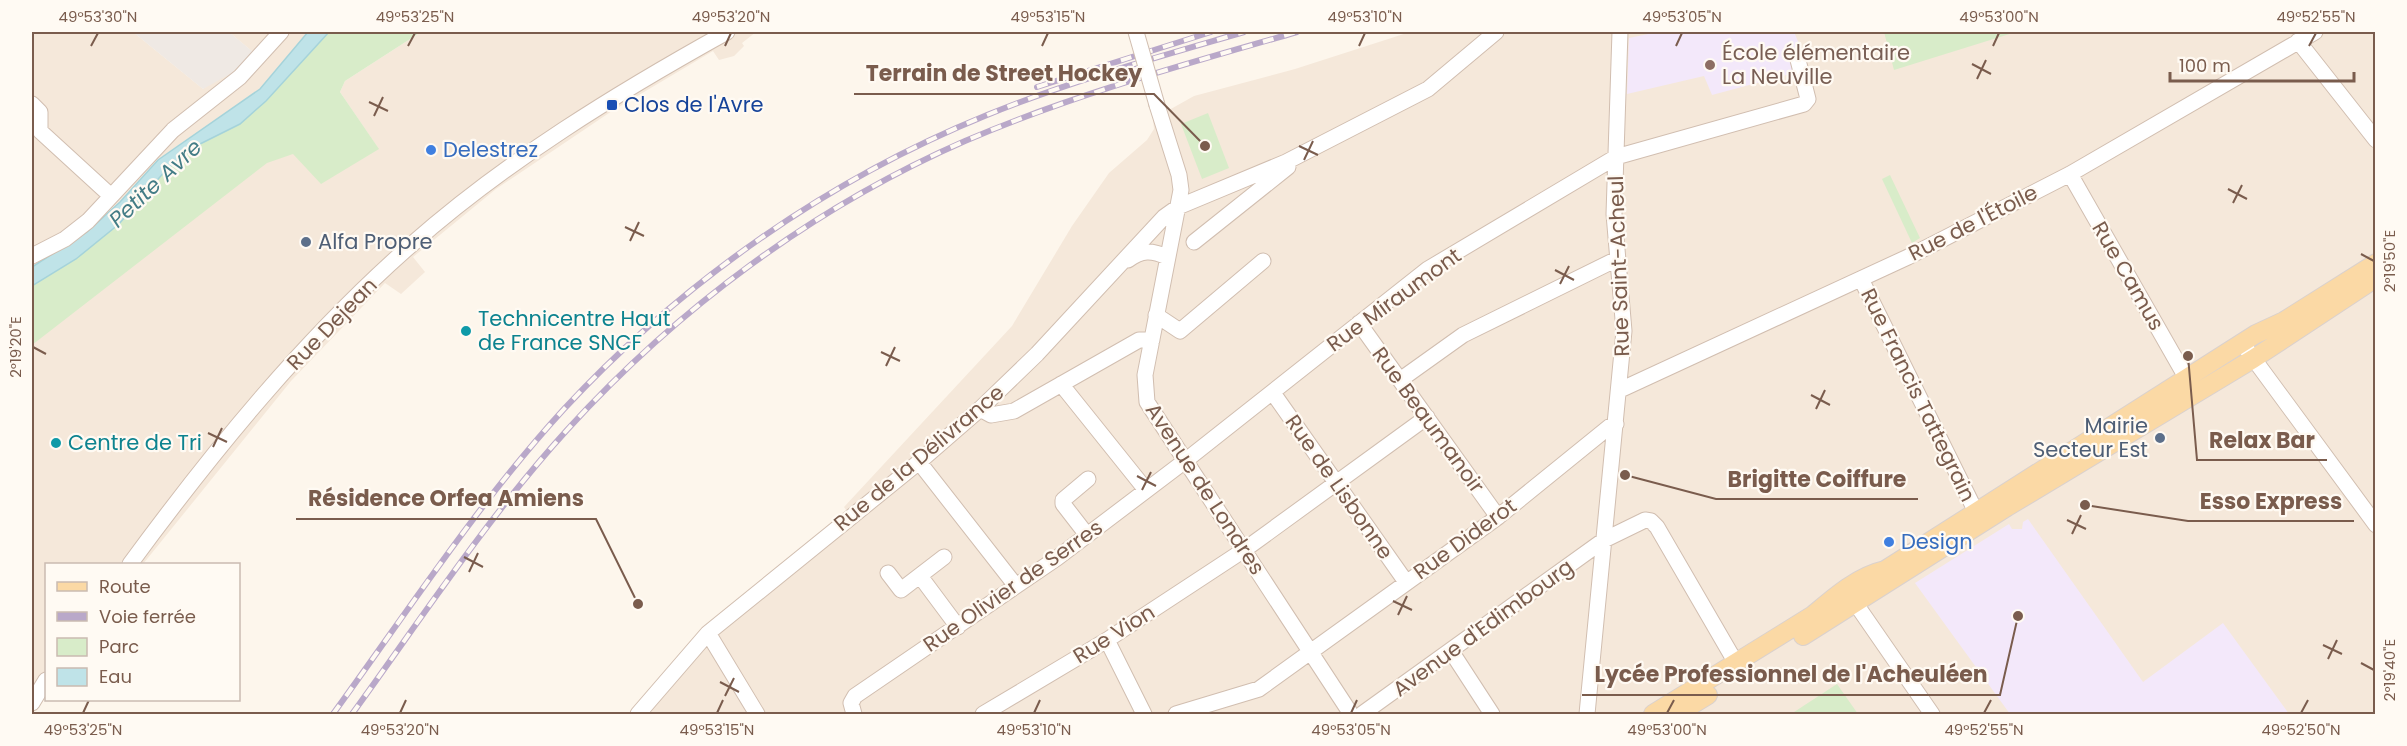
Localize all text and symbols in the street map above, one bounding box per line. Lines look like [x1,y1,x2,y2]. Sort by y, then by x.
text: 49°53'30"N [59,6,137,27]
text: 49°53'25"N [376,6,454,27]
text: 49°53'20"N [692,6,770,27]
text: 49°53'15"N [1011,6,1085,27]
text: 49°53'10"N [1328,6,1402,27]
text: 49°53'05"N [1642,6,1722,27]
text: 49°53'00"N [1959,6,2039,27]
text: 49°52'55"N [2276,6,2356,27]
place label: École élémentaire La Neuville [1722,38,1910,91]
scale bar [2170,45,2354,83]
text: 100 m [2179,53,2231,78]
callout: Terrain de Street Hockey [854,54,1154,94]
text: Terrain de Street Hockey [866,58,1142,89]
marker: École élémentaire La Neuville [1703,58,1717,72]
place label: Clos de l'Avre [624,90,764,119]
marker: Clos de l'Avre [605,98,619,112]
water label: Petite Avre [102,132,209,235]
place label: Delestrez [443,135,538,164]
marker: Delestrez [424,143,438,157]
street label: Rue Saint-Acheul [1601,175,1636,357]
street label: Rue de l'Étoile [1903,178,2042,268]
street label: Rue Camus [2086,216,2171,336]
place label: Alfa Propre [318,227,433,256]
text: 2°19'50"E [2379,230,2400,292]
marker: Alfa Propre [299,235,313,249]
street label: Rue Miraumont [1321,241,1467,358]
street label: Rue Dejean [280,271,383,376]
street label: Rue Francis Tattegrain [1854,283,1983,506]
place label: Technicentre Haut de France SNCF [478,304,670,357]
text: 2°19'20"E [5,316,26,378]
marker: Technicentre Haut de France SNCF [459,324,473,338]
street label: Rue Beaumanoir [1366,341,1491,499]
street label: Rue de la Délivrance [827,378,1010,537]
street label: Avenue de Londres [1139,397,1272,580]
street label: Rue de Lisbonne [1279,409,1400,565]
place label: Mairie Secteur Est [2033,411,2148,464]
callout: Relax Bar [2197,420,2327,460]
text: Relax Bar [2209,425,2315,456]
place label: Centre de Tri [68,428,202,457]
marker: Mairie Secteur Est [2153,431,2167,445]
marker: Centre de Tri [49,436,63,450]
callout: Brigitte Coiffure [1716,459,1918,499]
text: Brigitte Coiffure [1728,464,1906,495]
callout: Résidence Orfea Amiens [296,479,596,519]
callout: Esso Express [2188,481,2354,521]
text: Résidence Orfea Amiens [308,483,584,514]
text: Esso Express [2200,486,2342,517]
street label: Rue Diderot [1407,491,1522,586]
street label: Rue Olivier de Serres [917,513,1108,659]
place label: Design [1901,527,1973,556]
marker: Design [1882,535,1896,549]
street label: Avenue d'Edimbourg [1386,552,1579,703]
legend [45,563,240,701]
text: Route [99,574,151,599]
street label: Rue Vion [1067,597,1160,670]
text: Voie ferrée [99,604,196,629]
text: Parc [99,634,139,659]
text: 2°19'40"E [2379,639,2400,701]
callout: Lycée Professionnel de l'Acheuléen [1582,655,2000,695]
text: Lycée Professionnel de l'Acheuléen [1594,659,1988,690]
text: Eau [99,664,132,689]
text: 49°53'25"N [44,719,122,740]
text: 49°53'20"N [361,719,439,740]
text: 49°53'15"N [680,719,754,740]
text: 49°53'10"N [997,719,1071,740]
text: 49°53'05"N [1311,719,1391,740]
text: 49°53'00"N [1627,719,1707,740]
text: 49°52'55"N [1944,719,2024,740]
text: 49°52'50"N [2261,719,2341,740]

